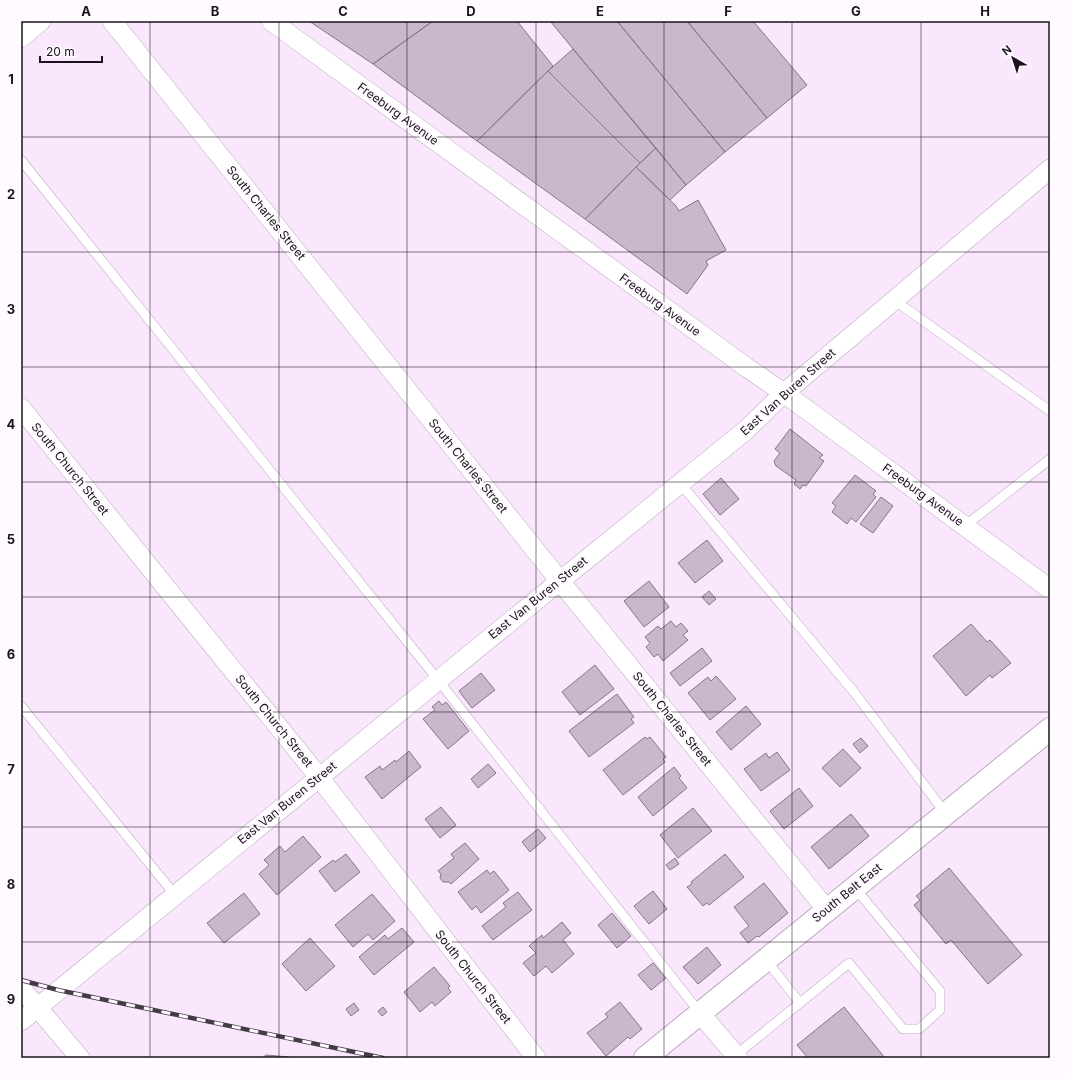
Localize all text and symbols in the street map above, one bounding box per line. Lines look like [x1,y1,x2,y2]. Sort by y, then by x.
text: A [81,3,91,19]
text: B [211,3,220,19]
text: C [338,3,348,19]
text: D [466,3,476,19]
text: E [596,3,604,19]
text: F [724,3,732,19]
text: G [851,3,861,19]
text: H [980,3,990,19]
scale bar [40,38,102,64]
north arrow [993,38,1033,78]
text: N [999,42,1014,58]
text: 20 m [46,44,75,59]
text: 1 [8,71,14,87]
street label: Freeburg Avenue [355,79,442,148]
street label: South Charles Street [224,162,309,263]
text: 2 [7,186,15,202]
street label: Freeburg Avenue [617,270,704,339]
text: 3 [7,301,15,317]
street label: East Van Buren Street [737,345,838,438]
street label: South Charles Street [426,415,511,516]
text: 4 [7,416,16,432]
street label: South Church Street [28,419,112,518]
street label: Freeburg Avenue [880,460,967,529]
text: 5 [7,531,15,547]
street label: East Van Buren Street [485,553,590,642]
text: 6 [7,646,15,662]
street label: South Charles Street [630,668,715,769]
street label: South Church Street [232,671,316,770]
street label: East Van Buren Street [234,758,339,847]
text: 7 [7,761,15,777]
street label: South Belt East [809,860,885,925]
text: 8 [7,876,15,892]
street label: South Church Street [432,927,515,1027]
text: 9 [7,991,15,1007]

